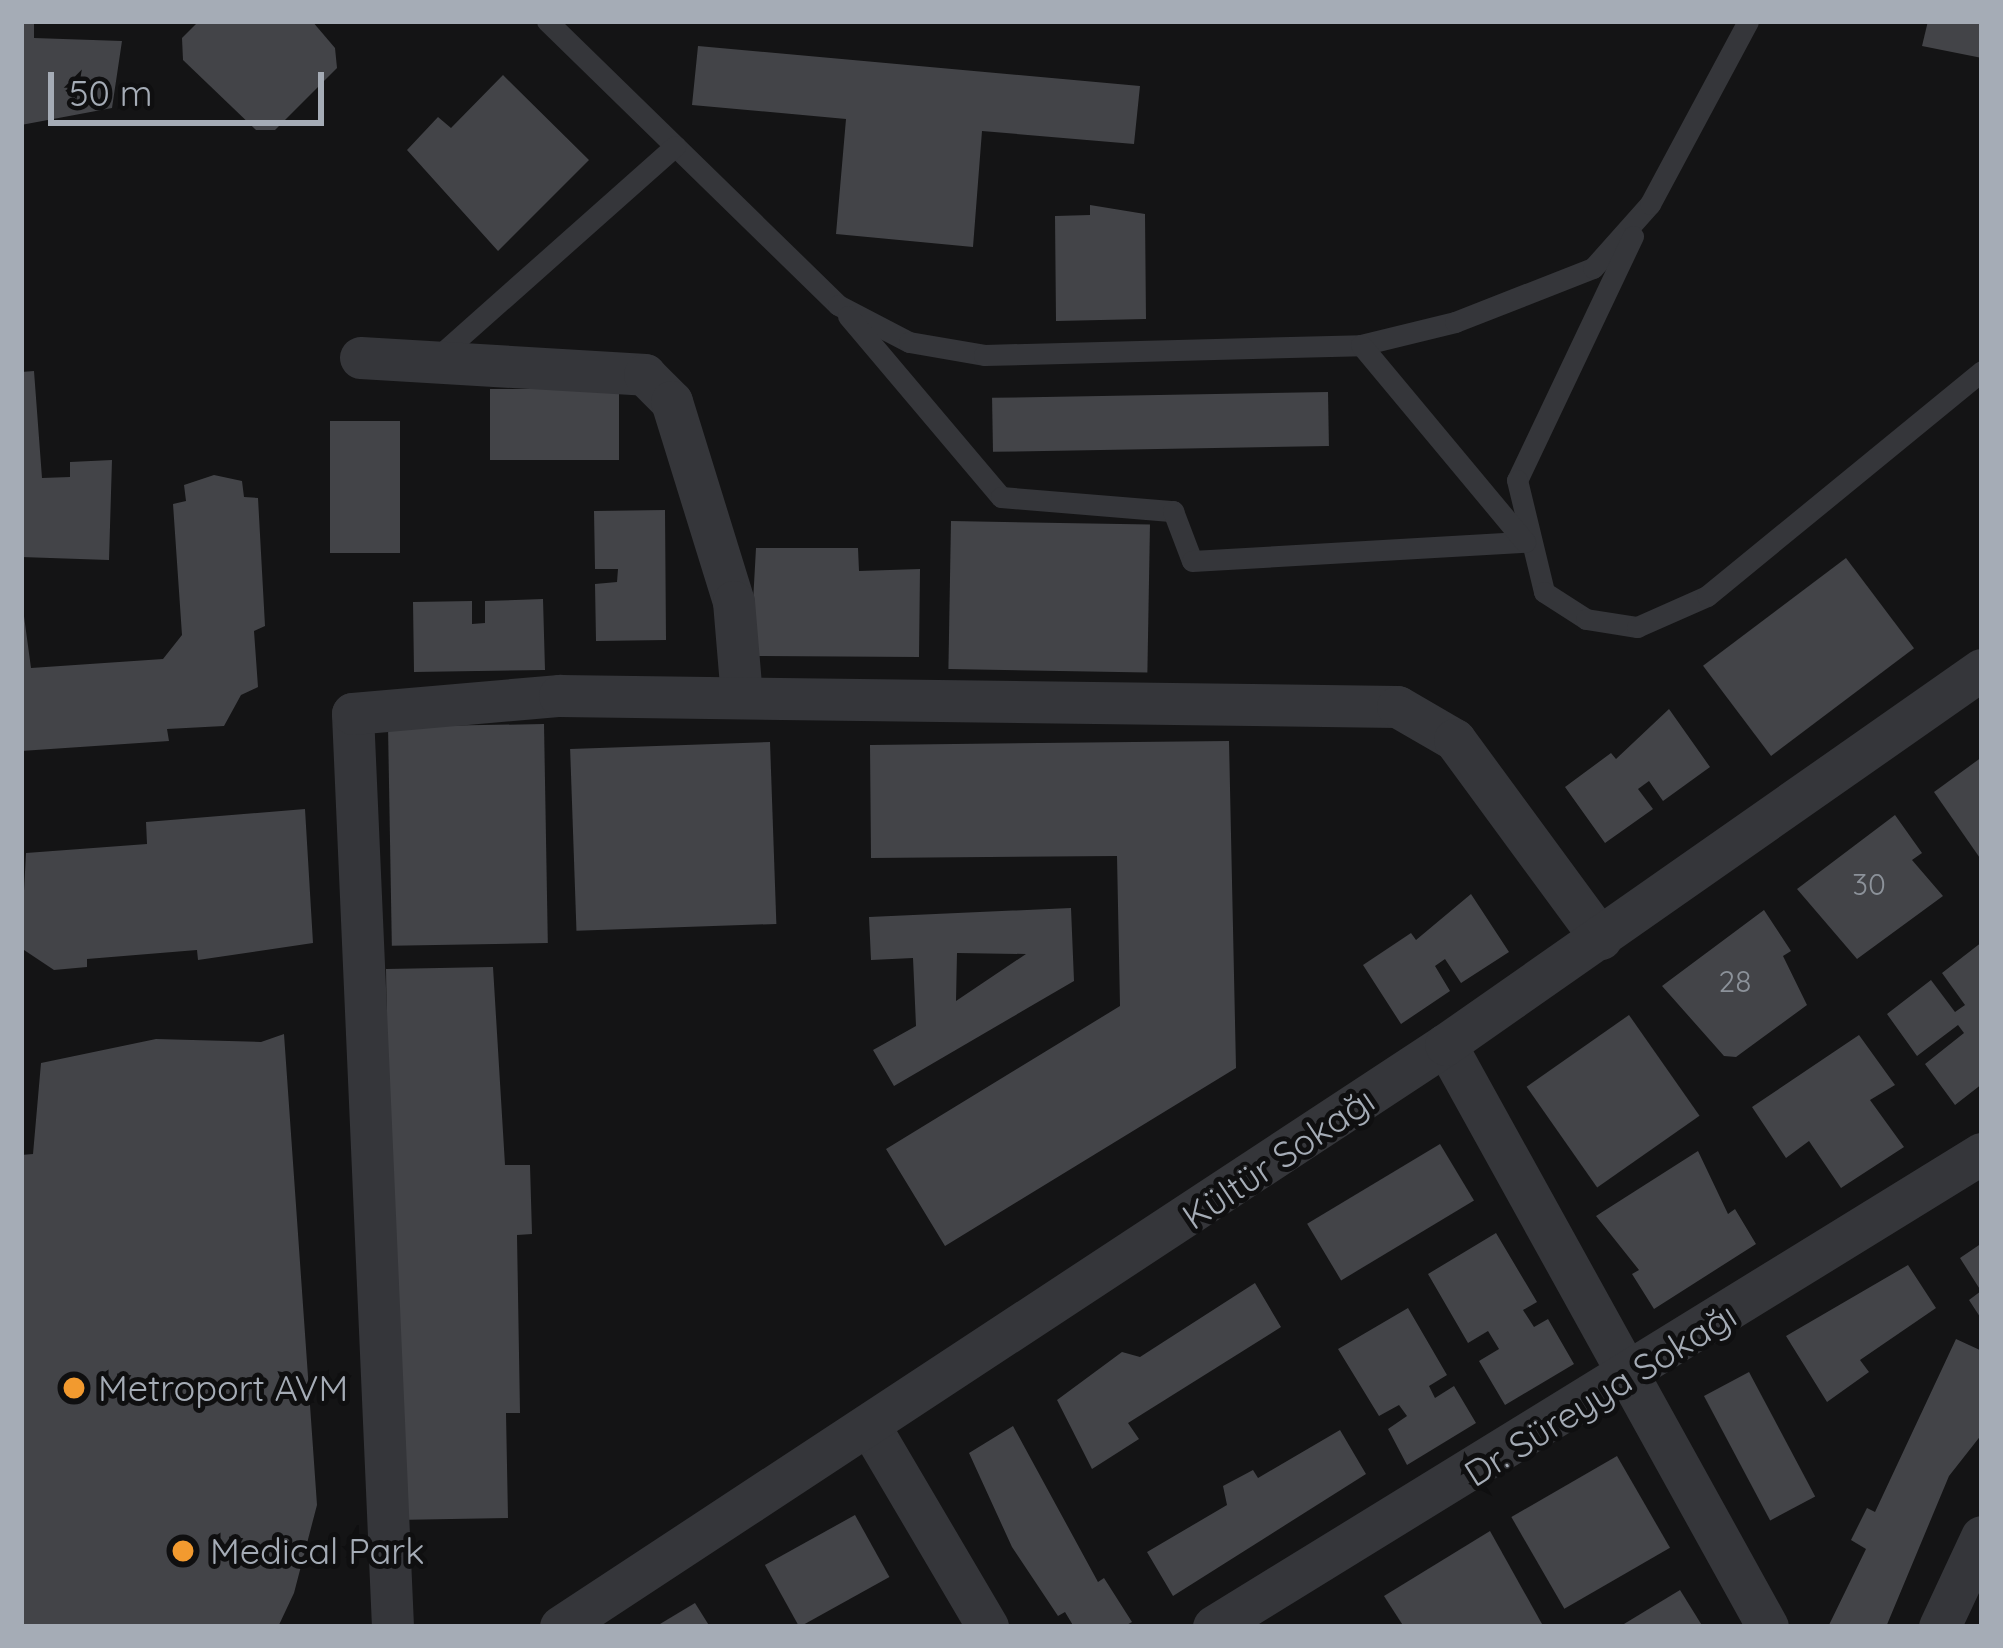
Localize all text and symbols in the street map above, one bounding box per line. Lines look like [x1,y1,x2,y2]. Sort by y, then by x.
scale bar [54,48,330,122]
text: 50 m [69,70,153,115]
house number: 30 [1852,866,1886,902]
house number: 28 [1719,963,1751,999]
street label: Kültür Sokağı [1174,1078,1382,1238]
street label: Dr. Süreyya Sokağı [1456,1293,1744,1495]
place label: Metroport AVM [98,1366,348,1410]
marker: Metroport AVM [61,1375,87,1401]
place label: Medical Park [210,1529,424,1573]
marker: Medical Park [167,1535,199,1567]

